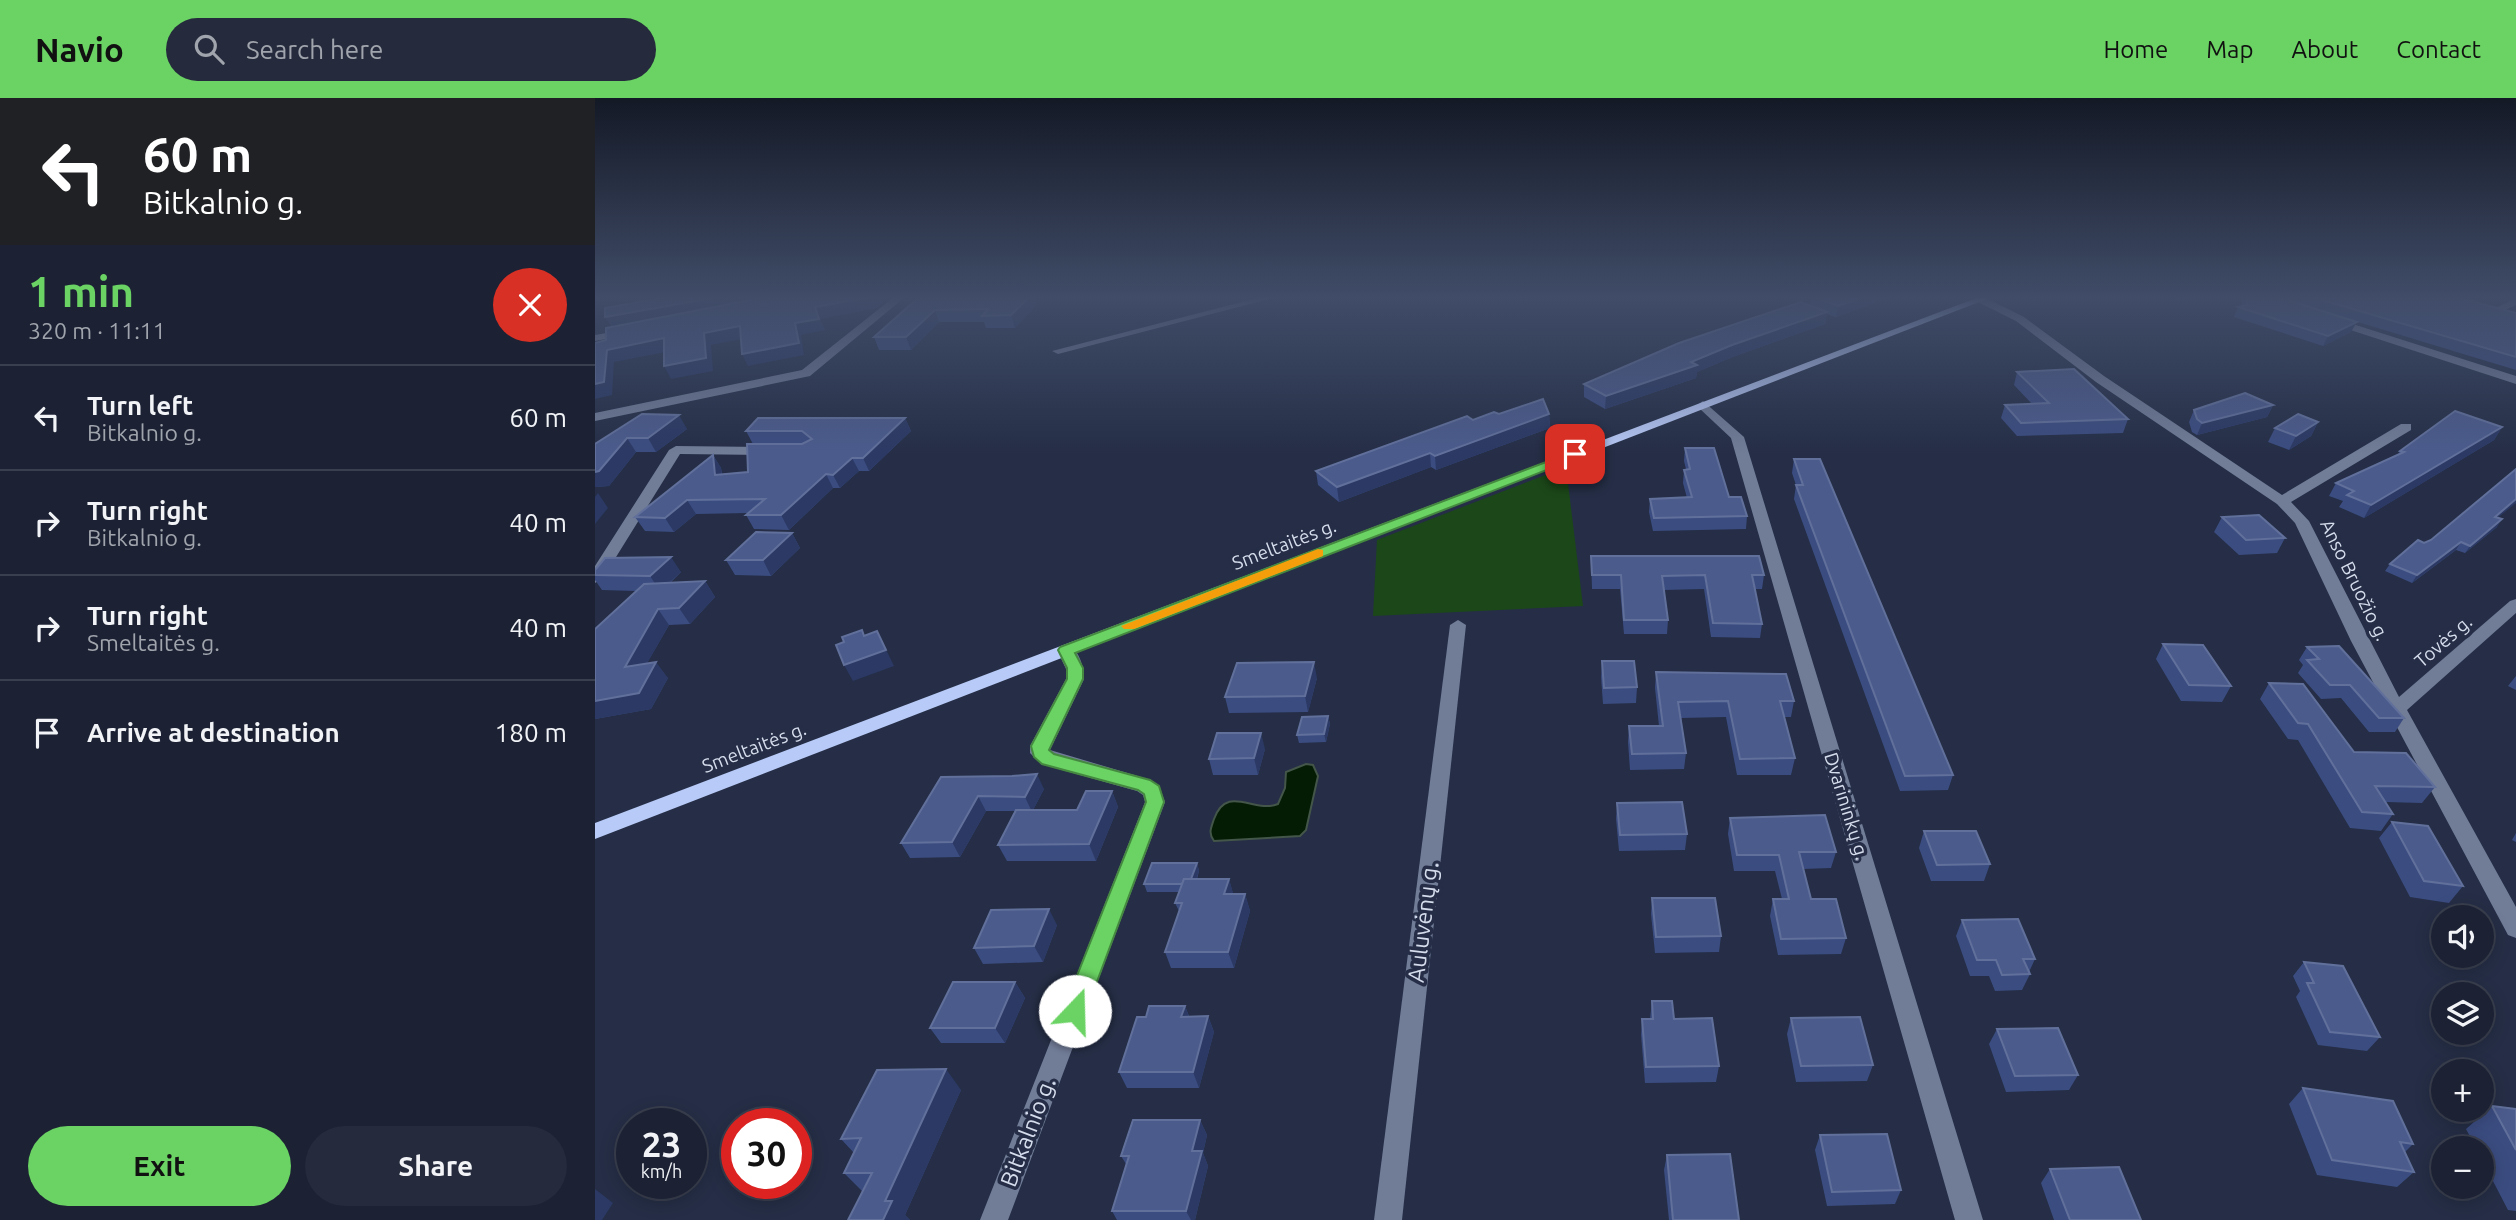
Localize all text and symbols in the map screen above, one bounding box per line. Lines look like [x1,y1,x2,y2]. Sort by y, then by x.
search box [166,18,656,81]
icon: search [190,30,228,68]
text: Navio [35,31,124,68]
text: Search here [246,35,383,64]
text: Home [2103,36,2168,63]
text: Map [2206,36,2253,63]
text: About [2291,36,2358,63]
text: Contact [2396,36,2481,63]
icon: left [28,126,119,217]
text: 60 m [143,126,252,181]
text: Bitkalnio g. [143,184,303,220]
text: 1 min [28,268,134,315]
button: close [493,268,567,342]
text: 320 m · 11:11 [28,318,166,343]
text: Turn left [87,391,193,420]
icon: left [28,399,66,437]
text: 60 m [509,403,567,432]
text: Bitkalnio g. [87,420,202,445]
pin [1545,424,1605,484]
icon: arrive [1556,435,1594,473]
text: Turn right [87,496,208,525]
icon: right [28,504,66,542]
text: 40 m [509,508,567,537]
street label: Smeltaitės g. [1229,514,1339,574]
street label: Anso Bruožio g. [2316,516,2394,644]
text: Bitkalnio g. [87,525,202,550]
text: Turn right [87,601,208,630]
icon: right [28,609,66,647]
street label: Tovės g. [2410,610,2476,672]
text: 40 m [509,613,567,642]
text: Smeltaitės g. [87,630,220,655]
icon: arrive [28,714,66,752]
street label: Smeltaitės g. [699,717,809,777]
text: Arrive at destination [87,718,340,747]
text: 180 m [495,718,567,747]
street label: Dvarininkų g. [1820,750,1874,862]
street label: Auluvėnų g. [1403,860,1442,984]
map controls [2431,905,2494,1199]
button: sound [2431,905,2494,968]
position arrow [1038,974,1112,1048]
button: layers [2431,982,2494,1045]
button: + [2431,1059,2494,1122]
street label: Bitkalnio g. [995,1074,1060,1190]
speed limit sign: 30 [721,1108,812,1199]
text: 23 [642,1124,681,1164]
button: Exit [28,1126,291,1206]
button: Share [305,1126,567,1206]
button: − [2431,1136,2494,1199]
text: km/h [641,1161,682,1181]

